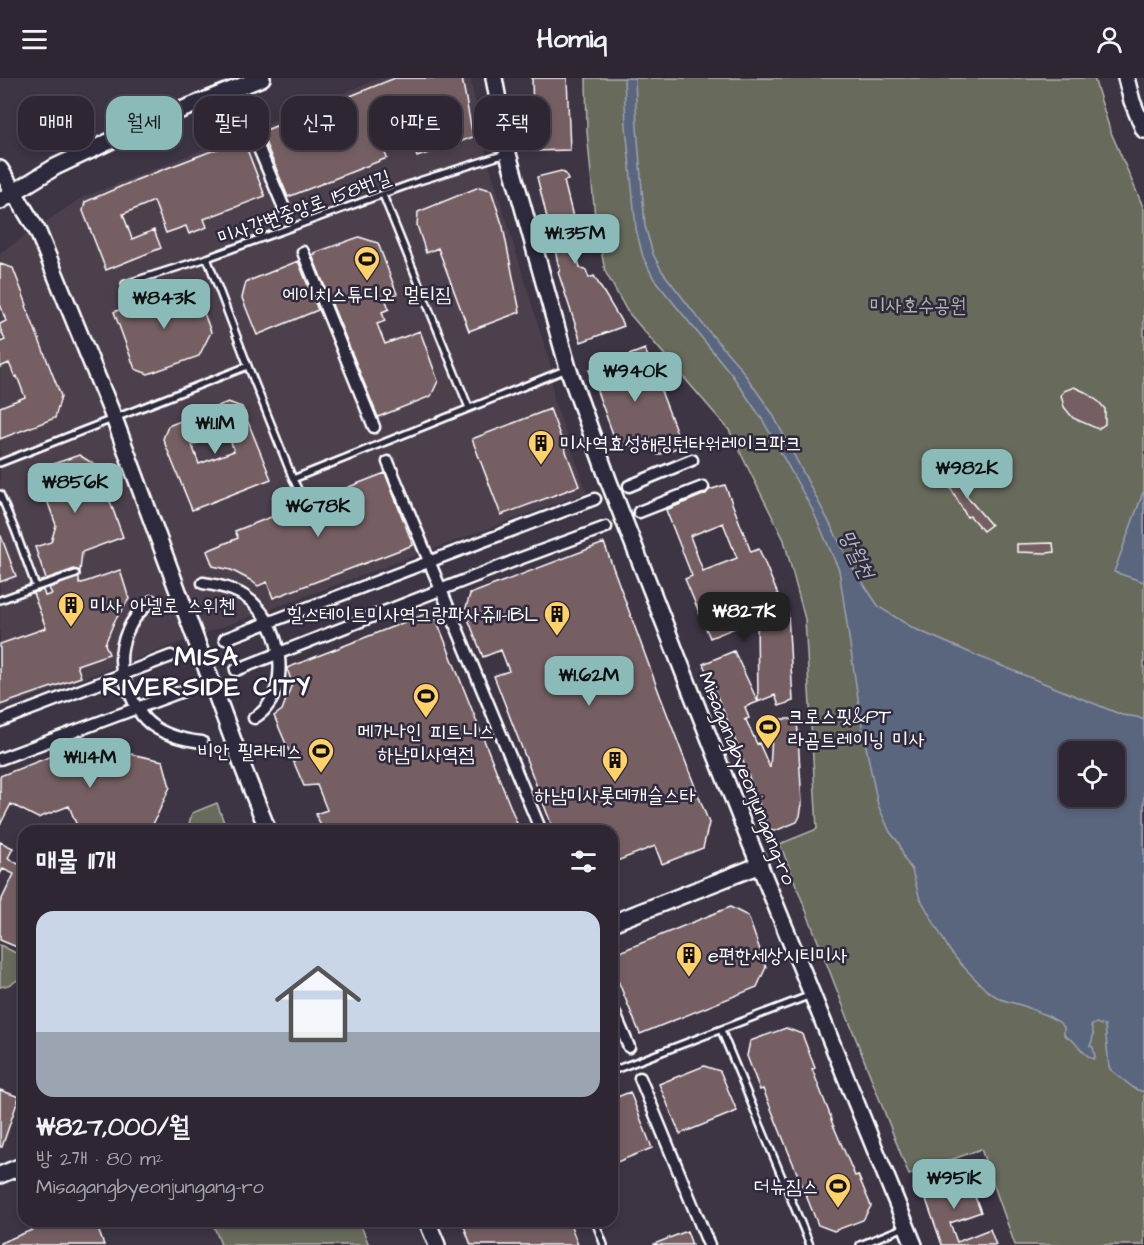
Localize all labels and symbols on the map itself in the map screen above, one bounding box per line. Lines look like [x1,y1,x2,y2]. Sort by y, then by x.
street label: 미사강변중앙로 158번길 [214,164,395,252]
pin: ₩1.35M [526,214,624,265]
sports icon: 에이치스튜디오 멀티짐 [352,244,382,282]
pin: ₩843K [122,279,206,330]
place label: 에이치스튜디오 멀티짐 [283,281,451,309]
park label: 미사호수공원 [870,292,966,320]
pin: ₩940K [593,352,677,403]
pin: ₩1.1M [173,404,257,455]
building icon: 미사역효성해링턴타워레이크파크 [526,428,556,466]
place label: 미사역효성해링턴타워레이크파크 [560,430,801,458]
pin: ₩982K [925,449,1009,500]
pin: ₩856K [33,463,117,514]
pin: ₩678K [276,487,360,538]
water label: 망월천 [832,525,882,585]
building icon: 미사 아넬로 스위첸 [56,590,86,628]
place label: 미사 아넬로 스위첸 [90,592,235,620]
pin: ₩827K [702,592,786,643]
building icon: 힐스테이트미사역그랑파사쥬11-1BL [542,599,572,637]
place label: 힐스테이트미사역그랑파사쥬11-1BL [287,601,538,629]
district label: MISA RIVERSIDE CITY [102,639,312,705]
pin: ₩1.62M [540,656,638,707]
street label: Misagangbyeonjungang-ro [690,667,803,890]
sports icon: 메가나인 피트니스 하남미사역점 [411,681,441,719]
place label: 크로스핏&PT 라곰트레이닝 미사 [788,703,925,754]
sports icon: 크로스핏&PT 라곰트레이닝 미사 [753,712,783,750]
place label: 메가나인 피트니스 하남미사역점 [358,718,494,769]
sports icon: 비안 필라테스 [306,736,336,774]
pin: ₩1.14M [41,738,139,789]
place label: 비안 필라테스 [197,738,302,766]
building icon: 하남미사롯데캐슬스타 [600,745,630,783]
place label: 하남미사롯데캐슬스타 [535,782,695,810]
building icon: e편한세상시티미사 [674,940,704,978]
place label: e편한세상시티미사 [708,942,848,970]
pin: ₩951K [912,1159,996,1210]
sports icon: 더뉴짐스 [823,1171,853,1209]
place label: 더뉴짐스 [754,1173,818,1201]

